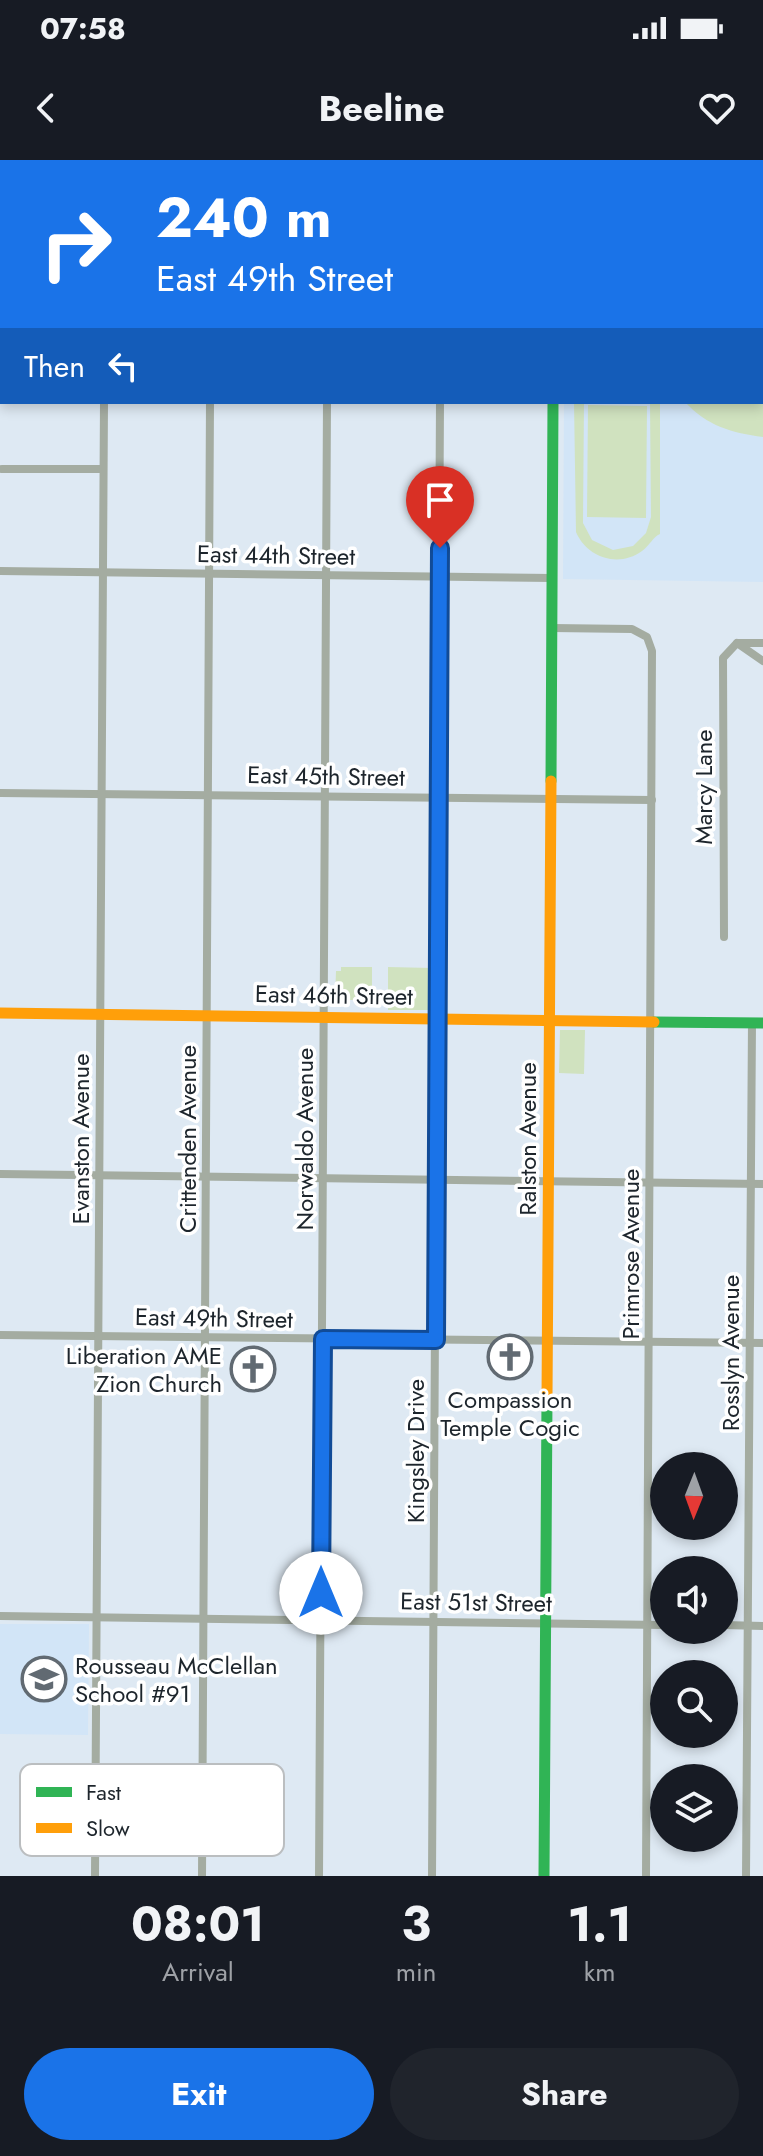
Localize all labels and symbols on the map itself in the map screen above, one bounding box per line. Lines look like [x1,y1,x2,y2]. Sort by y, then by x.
pin [406,466,474,548]
street label: East 44th Street [197,536,356,574]
street label: Marcy Lane [686,729,721,845]
street label: East 45th Street [247,757,405,795]
street label: East 46th Street [255,976,414,1014]
street label: Crittenden Avenue [170,1045,205,1233]
street label: Norwaldo Avenue [287,1048,322,1230]
street label: Evanston Avenue [63,1054,98,1225]
street label: Ralston Avenue [510,1062,545,1216]
street label: Primrose Avenue [613,1169,648,1339]
street label: Rosslyn Avenue [713,1275,748,1431]
street label: East 49th Street [135,1299,294,1337]
church icon: Compassion Temple Cogic [486,1333,534,1381]
place label: Liberation AME Zion Church [66,1338,222,1401]
church icon: Liberation AME Zion Church [229,1345,277,1393]
street label: Kingsley Drive [398,1379,433,1523]
place label: Compassion Temple Cogic [440,1382,580,1445]
north arrow [650,1452,738,1540]
position arrow [279,1551,363,1635]
street label: East 51st Street [400,1583,552,1621]
place label: Rousseau McClellan School #91 [75,1648,278,1711]
school or university icon: Rousseau McClellan School #91 [20,1655,68,1703]
legend [20,1764,284,1856]
text: Fast [86,1776,122,1808]
text: Slow [86,1812,130,1844]

